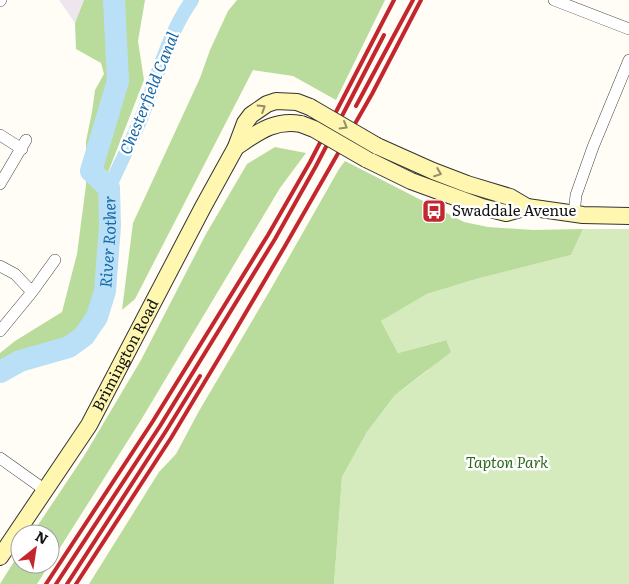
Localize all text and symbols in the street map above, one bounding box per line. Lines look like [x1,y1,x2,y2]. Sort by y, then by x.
water label: Chesterfield Canal [112,27,184,158]
one-way arrow [256,104,265,114]
one-way arrow [338,120,347,130]
one-way arrow [433,167,442,177]
water label: River Rother [92,195,121,289]
bus stop icon: Swaddale Avenue [421,198,447,224]
place label: Swaddale Avenue [452,198,576,221]
street label: Brimington Road [85,294,163,415]
park label: Tapton Park [466,450,549,473]
north arrow [10,524,60,574]
text: N [32,525,52,549]

